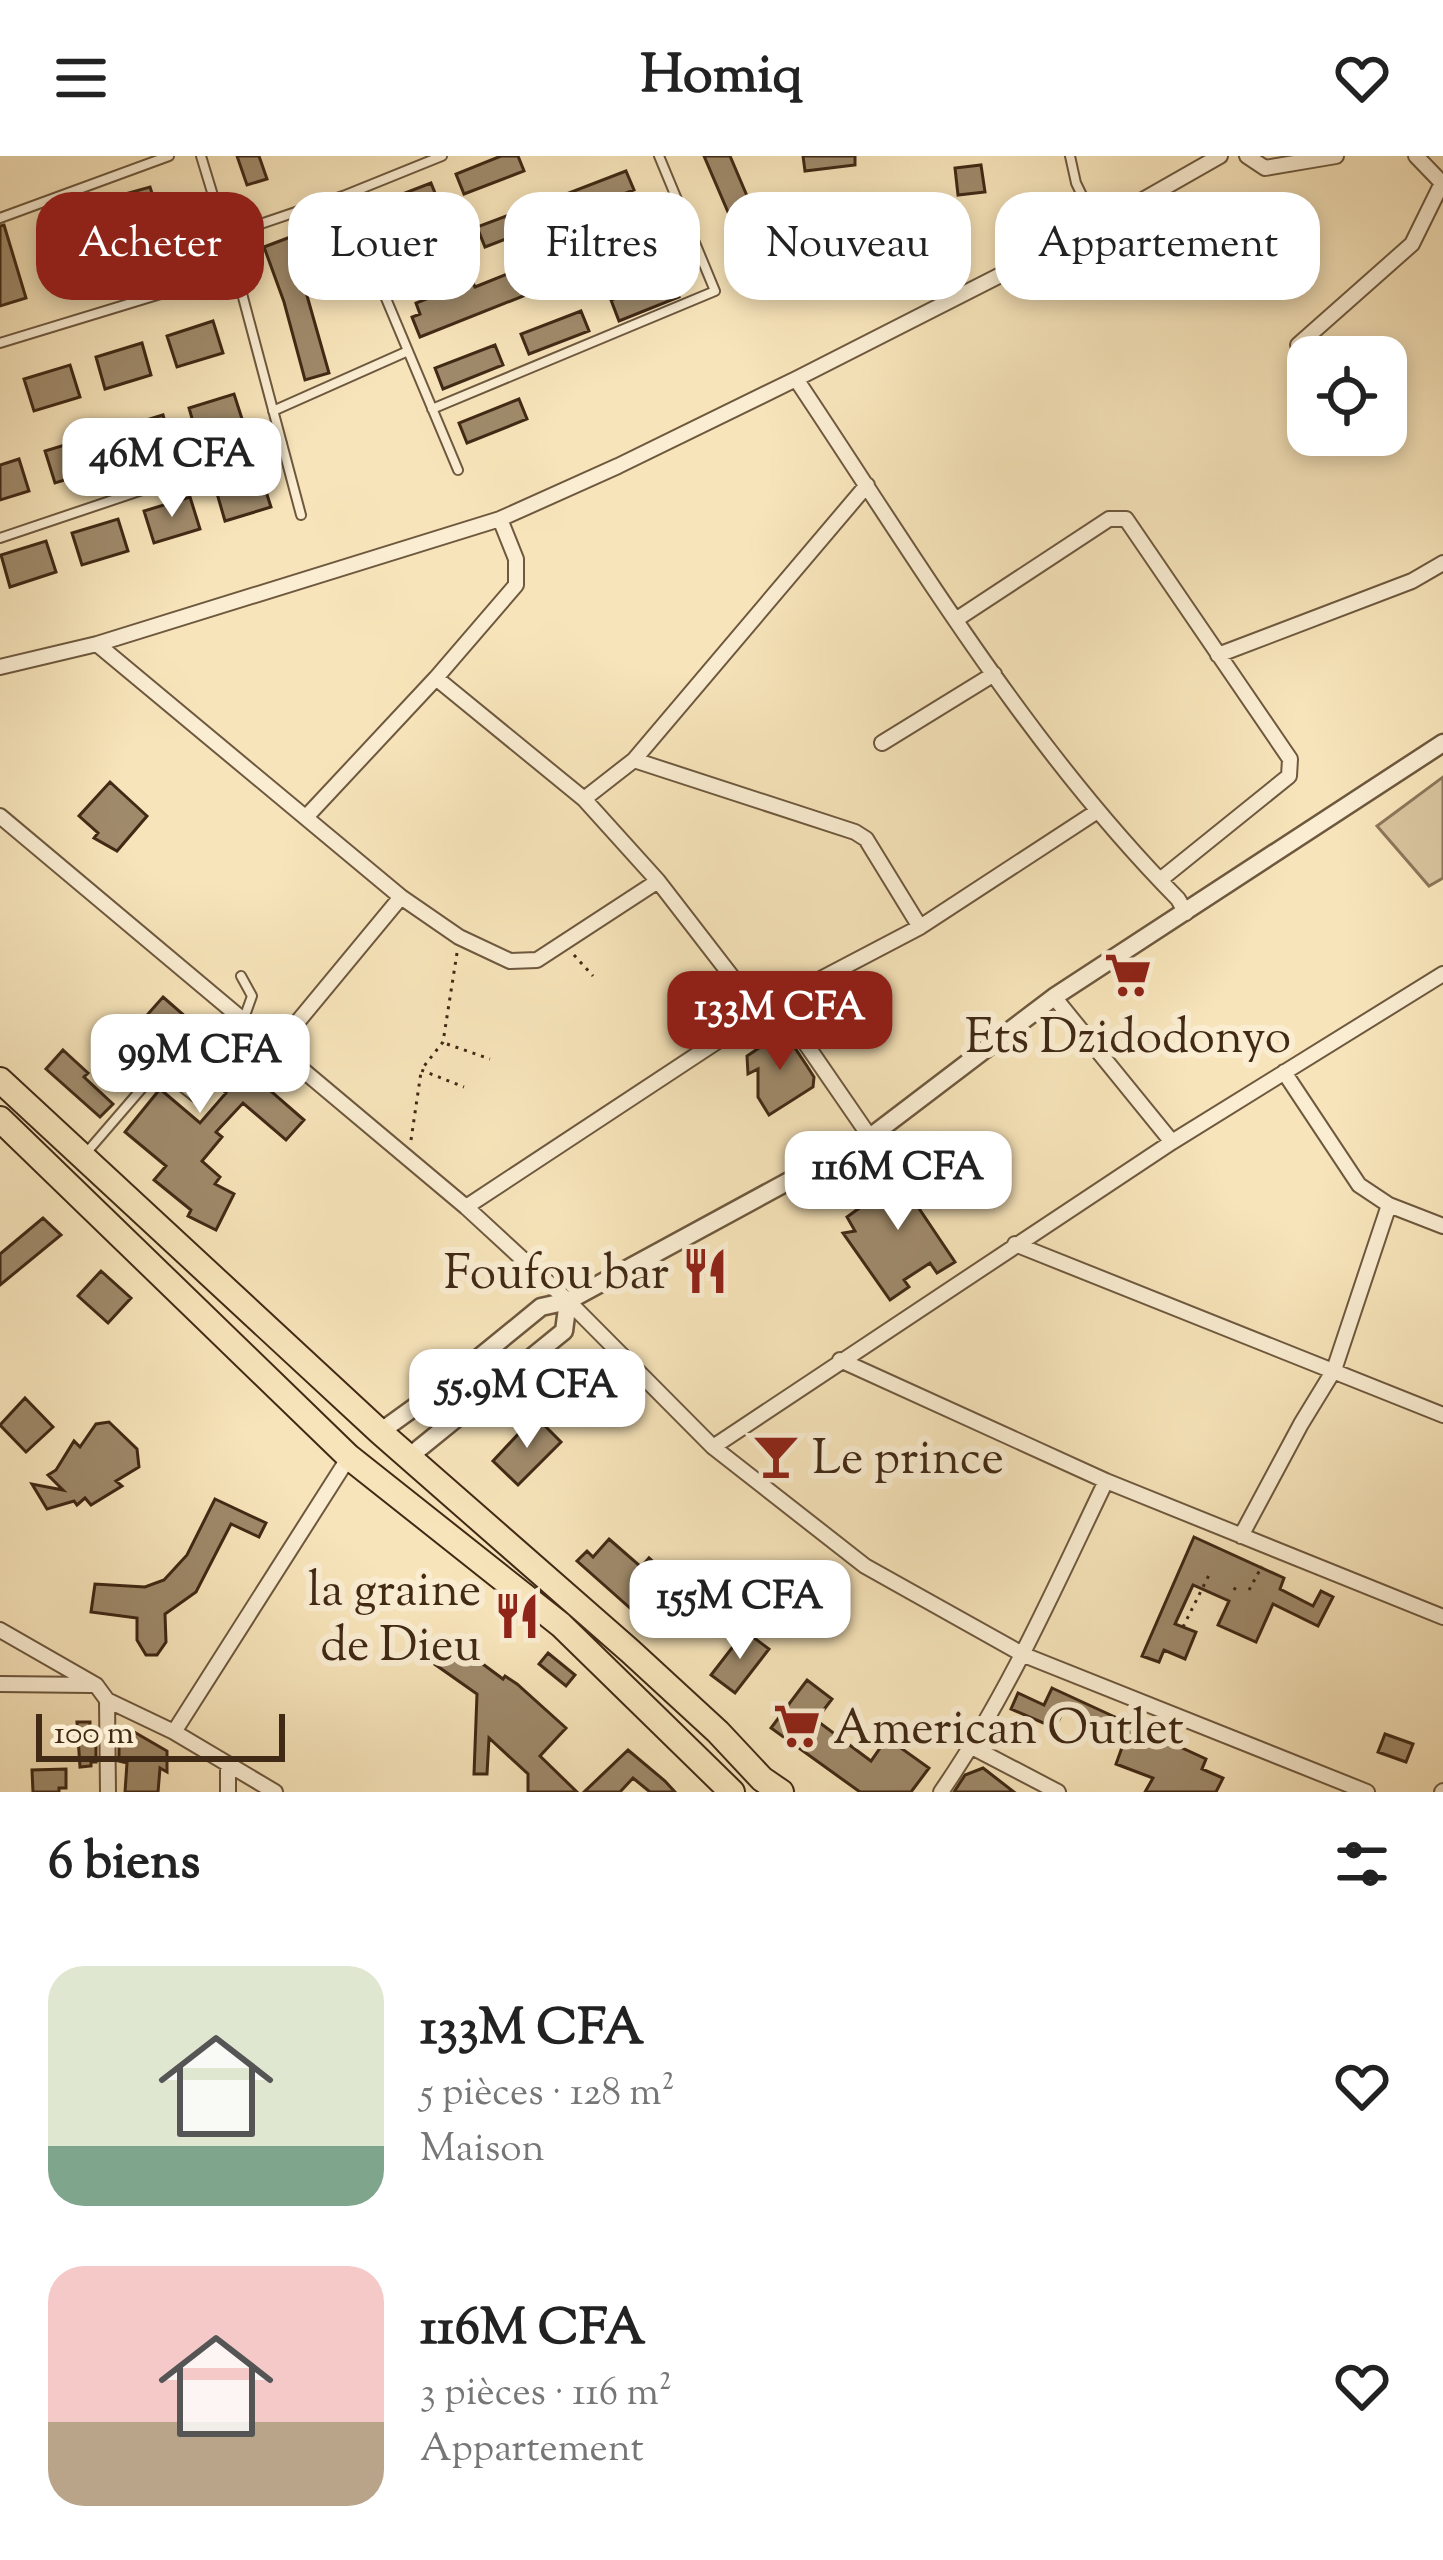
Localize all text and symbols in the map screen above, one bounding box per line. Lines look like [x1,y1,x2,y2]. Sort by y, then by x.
text: Homiq [640,39,803,117]
icon: menu [48,45,114,111]
icon: heart [1329,45,1395,111]
chip: Acheter [36,192,264,300]
chip: Louer [288,192,480,300]
chip: Filtres [504,192,700,300]
chip: Nouveau [724,192,971,300]
chip: Appartement [995,192,1320,300]
map controls [1287,336,1407,456]
button: locate [1287,336,1407,456]
pin: 46M CFA [61,418,283,520]
text: 46M CFA [89,429,255,485]
supermarket icon: Ets Dzidodonyo [1103,950,1153,1000]
pin: 133M CFA [656,971,904,1073]
text: 133M CFA [694,982,866,1038]
place label: Ets Dzidodonyo [965,1006,1291,1075]
pin: 99M CFA [89,1014,311,1116]
text: 99M CFA [118,1025,282,1081]
pin: 116M CFA [774,1131,1022,1233]
text: 116M CFA [812,1142,984,1198]
place label: Foufou bar [444,1242,669,1311]
restaurant icon: Foufou bar [680,1246,730,1296]
pin: 55.9M CFA [390,1349,664,1451]
text: 55.9M CFA [436,1360,618,1416]
place label: Le prince [812,1427,1004,1496]
bar icon: Le prince [751,1431,801,1481]
place label: la graine de Dieu [308,1559,481,1683]
pin: 155M CFA [616,1560,864,1662]
text: 155M CFA [657,1571,823,1627]
restaurant icon: la graine de Dieu [492,1591,542,1641]
place label: American Outlet [833,1697,1184,1766]
supermarket icon: American Outlet [772,1701,822,1751]
scale bar [36,1708,285,1761]
text: 100 m [54,1711,134,1759]
text: 6 biens [48,1828,200,1901]
icon: filters [1329,1831,1395,1897]
text: 133M CFA [420,1994,644,2067]
icon: home [144,2014,288,2158]
icon: heart [1329,2053,1395,2119]
text: 5 pièces · 128 m² [420,2067,675,2123]
text: Maison [420,2123,545,2179]
text: 116M CFA [420,2294,646,2367]
icon: home [144,2314,288,2458]
icon: heart [1329,2353,1395,2419]
text: 3 pièces · 116 m² [420,2367,672,2423]
text: Appartement [420,2423,644,2479]

